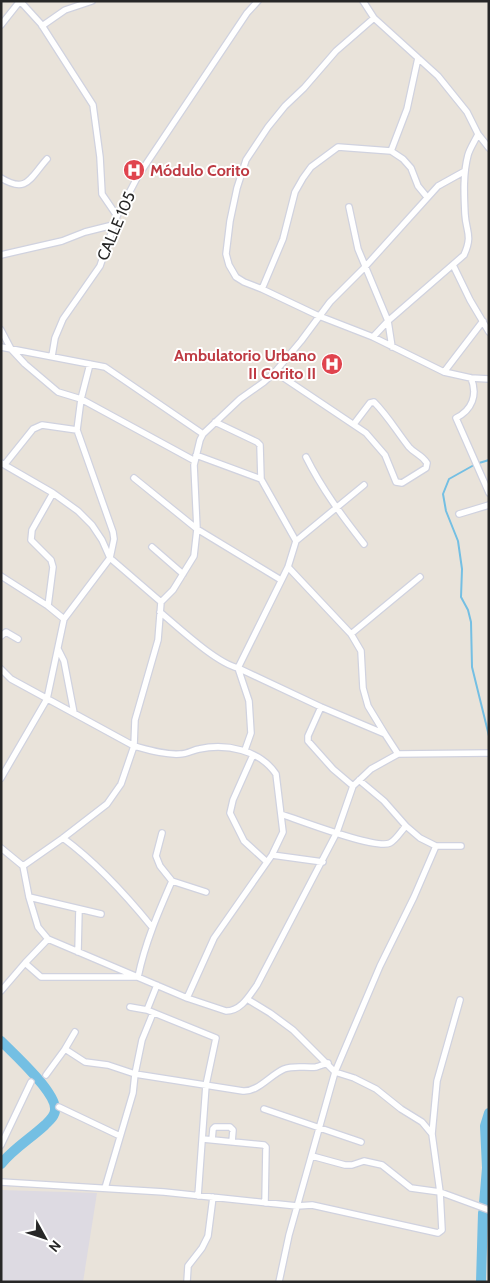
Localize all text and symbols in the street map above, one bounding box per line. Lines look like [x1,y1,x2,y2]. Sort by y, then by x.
hospital icon: Módulo Corito [122,158,146,182]
place label: Módulo Corito [150,161,250,180]
street label: CALLE 105 [93,189,139,263]
place label: Ambulatorio Urbano II Corito II [174,346,316,383]
hospital icon: Ambulatorio Urbano II Corito II [320,352,344,376]
north arrow [20,1213,70,1263]
text: N [45,1237,65,1256]

